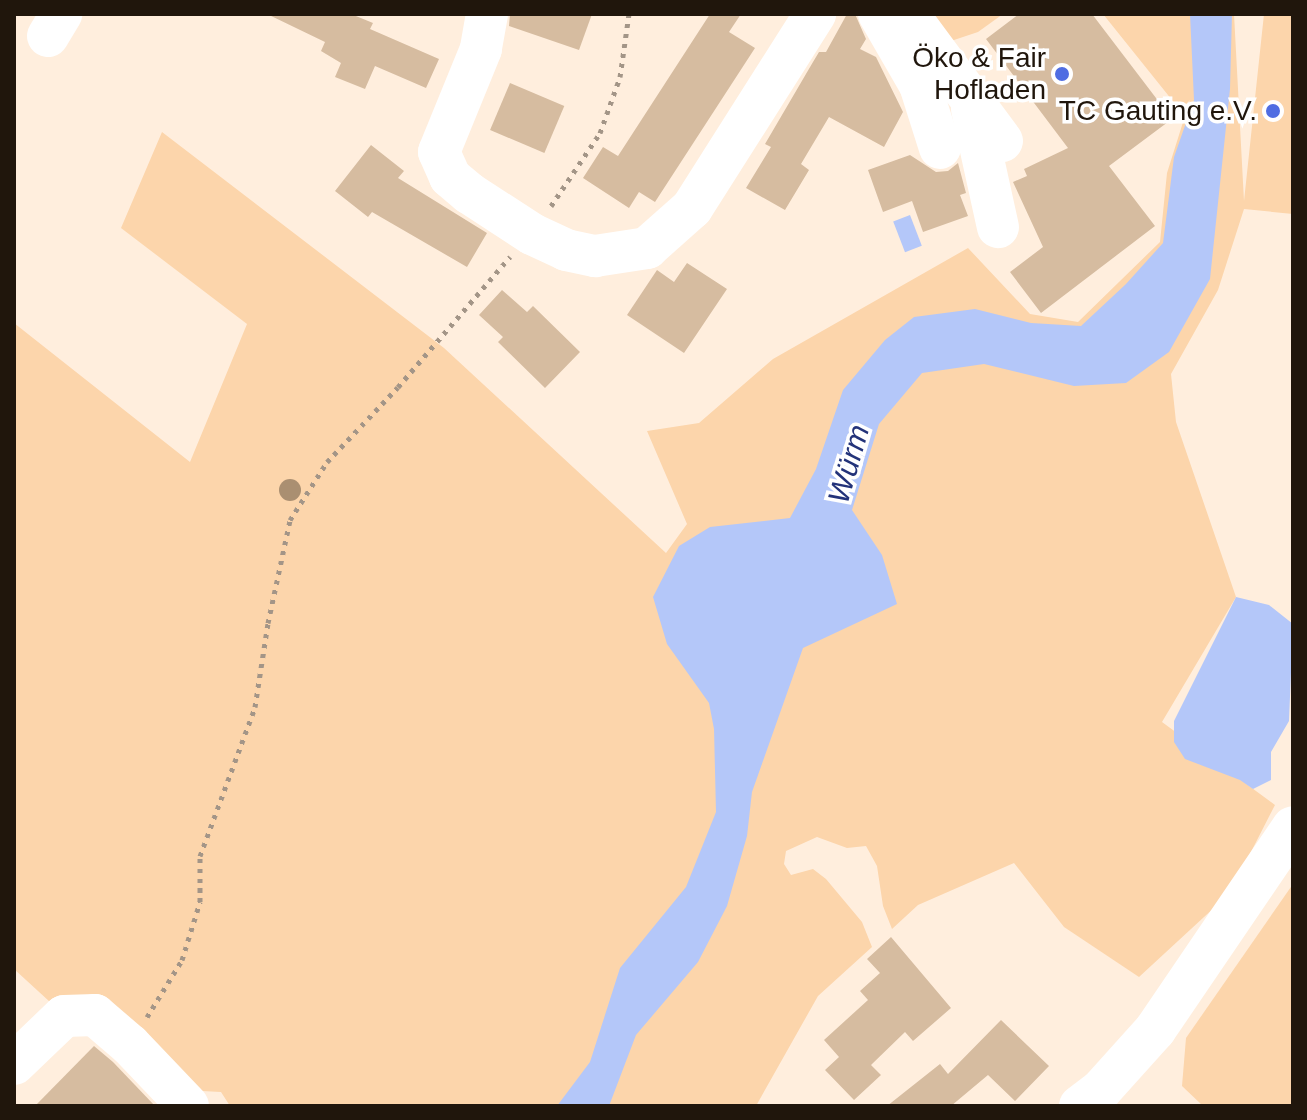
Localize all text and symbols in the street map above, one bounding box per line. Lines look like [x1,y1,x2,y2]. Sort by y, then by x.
place label: Öko & Fair Hofladen [912,41,1046,107]
marker: Öko & Fair Hofladen [1053,65,1071,83]
place label: TC Gauting e.V. [1059,94,1257,128]
marker: TC Gauting e.V. [1264,102,1282,120]
water label: Würm [821,421,877,507]

